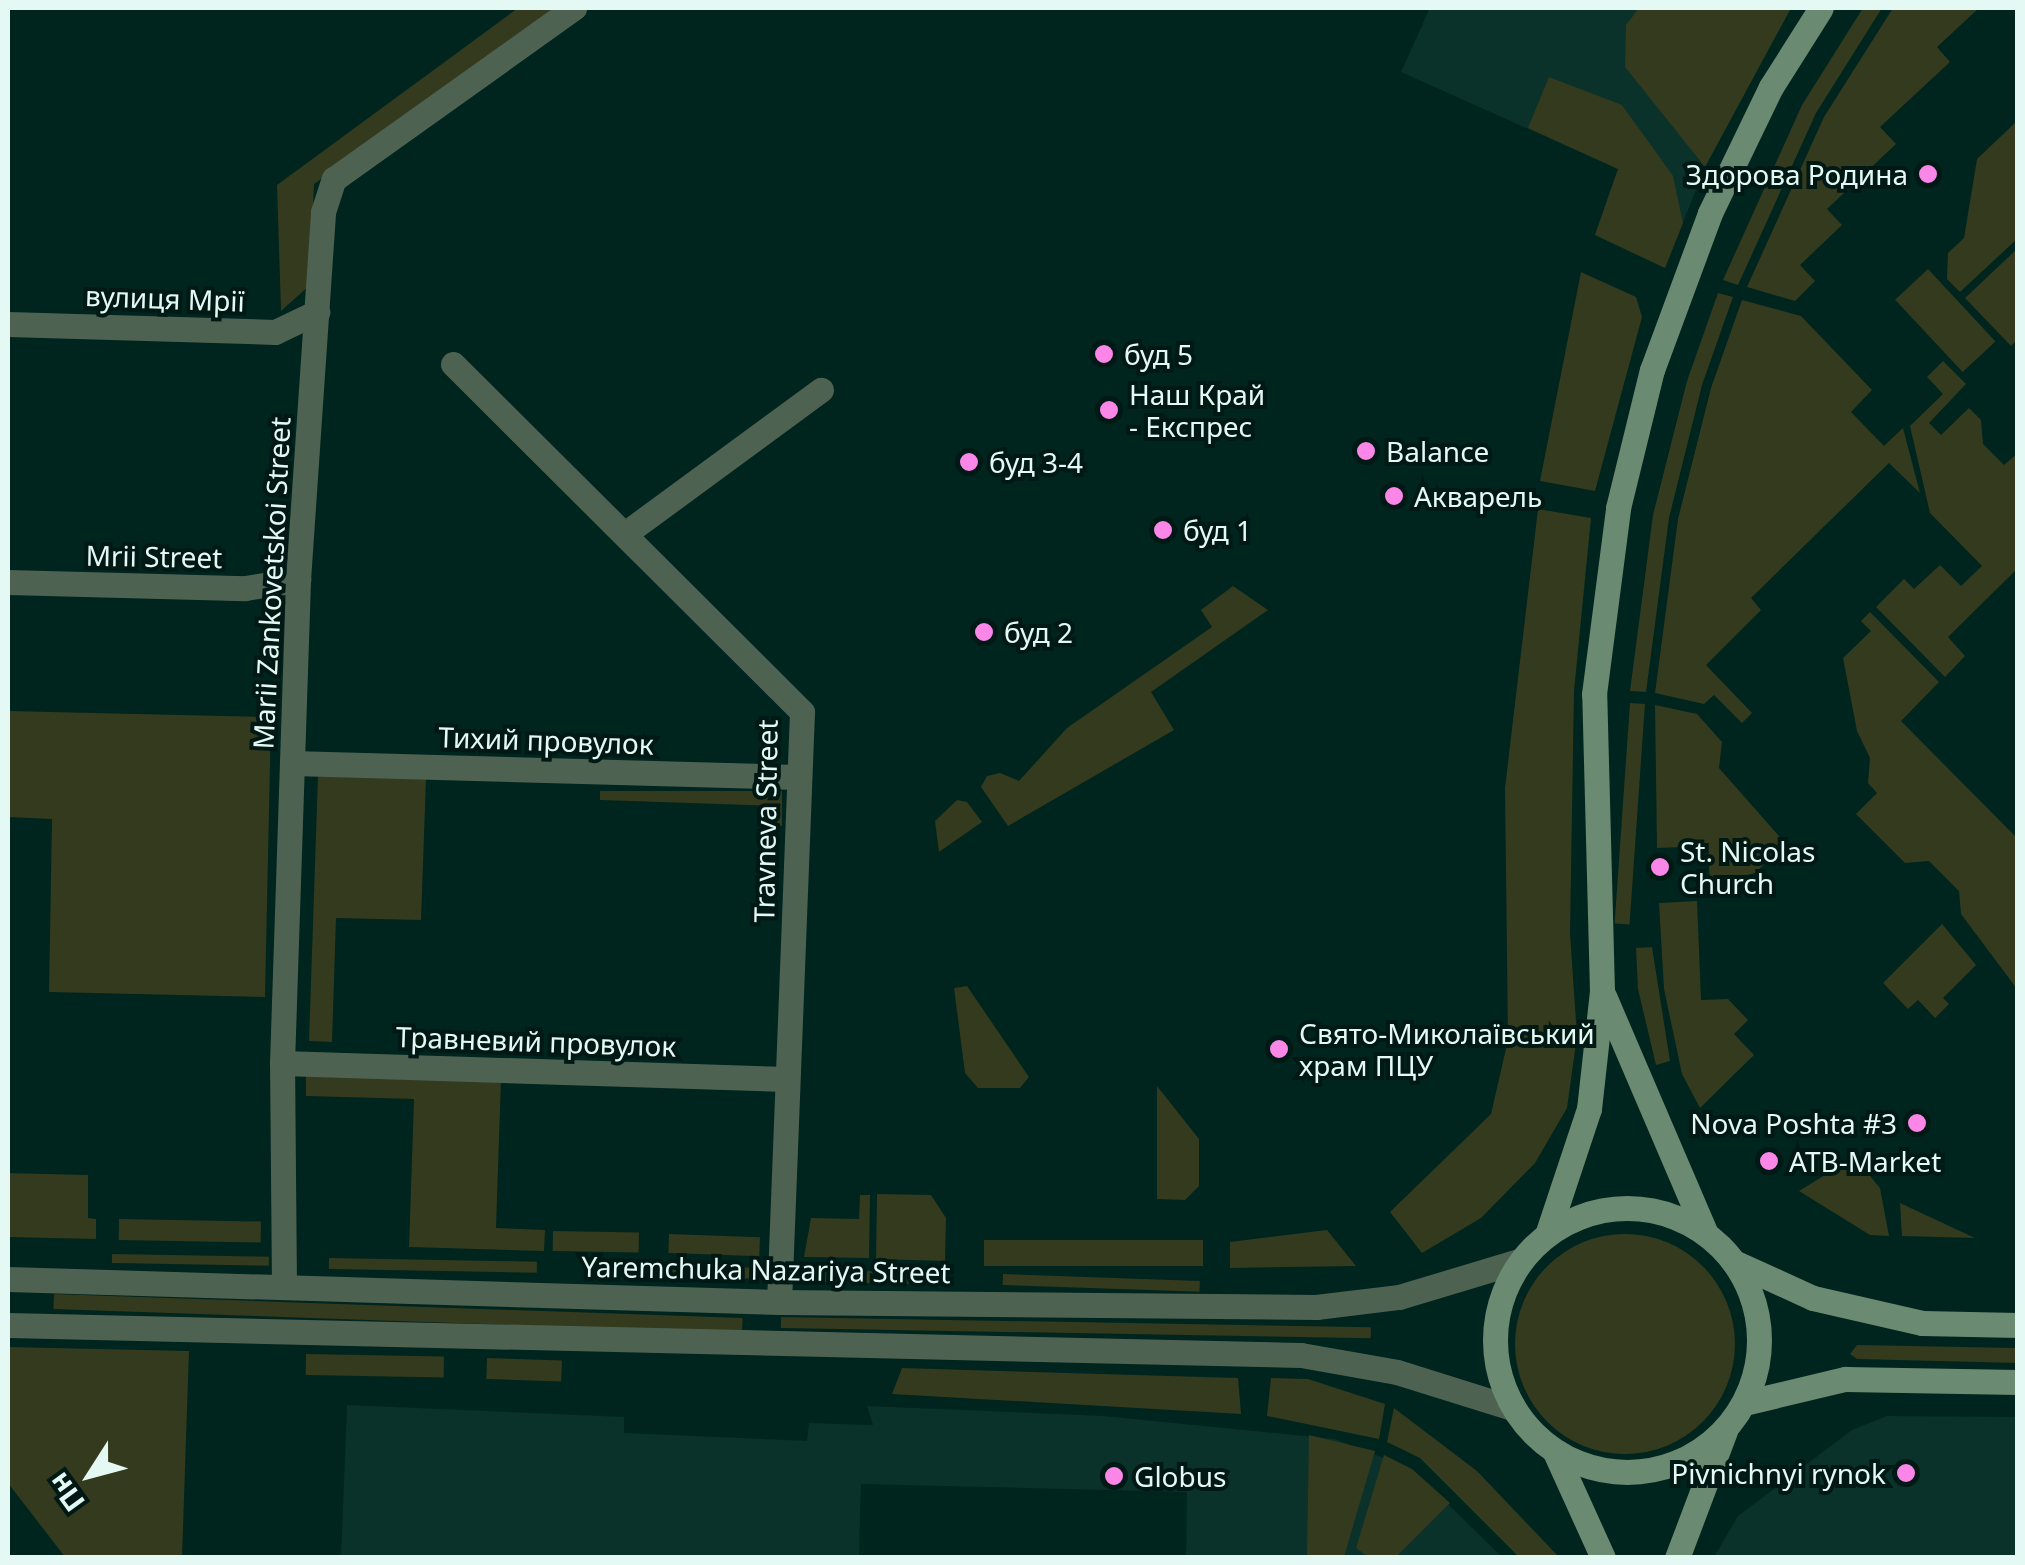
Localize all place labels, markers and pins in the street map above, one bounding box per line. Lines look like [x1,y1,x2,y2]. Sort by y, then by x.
place label: Здорова Родина [1686,157,1908,191]
marker: Здорова Родина [1917,163,1939,185]
place label: буд 5 [1124,337,1193,371]
marker: буд 5 [1093,343,1115,365]
place label: Наш Край - Експрес [1129,377,1265,443]
marker: Наш Край - Експрес [1098,399,1120,421]
place label: Balance [1386,434,1489,468]
marker: Balance [1355,440,1377,462]
place label: буд 3-4 [989,445,1083,479]
marker: буд 3-4 [958,451,980,473]
place label: Акварель [1414,479,1542,513]
marker: Акварель [1383,485,1405,507]
place label: буд 1 [1183,513,1252,547]
marker: буд 1 [1152,519,1174,541]
place label: буд 2 [1004,615,1073,649]
marker: буд 2 [973,621,995,643]
place label: St. Nicolas Church [1680,834,1815,900]
marker: St. Nicolas Church [1649,856,1671,878]
place label: Свято-Миколаївський храм ПЦУ [1299,1016,1595,1082]
marker: Свято-Миколаївський храм ПЦУ [1268,1038,1290,1060]
place label: Nova Poshta #3 [1690,1106,1897,1140]
marker: Nova Poshta #3 [1906,1112,1928,1134]
place label: ATB-Market [1789,1144,1941,1178]
marker: ATB-Market [1758,1150,1780,1172]
place label: Pivnichnyi rynok [1671,1456,1886,1490]
place label: Globus [1134,1459,1226,1493]
marker: Pivnichnyi rynok [1895,1462,1917,1484]
marker: Globus [1103,1465,1125,1487]

